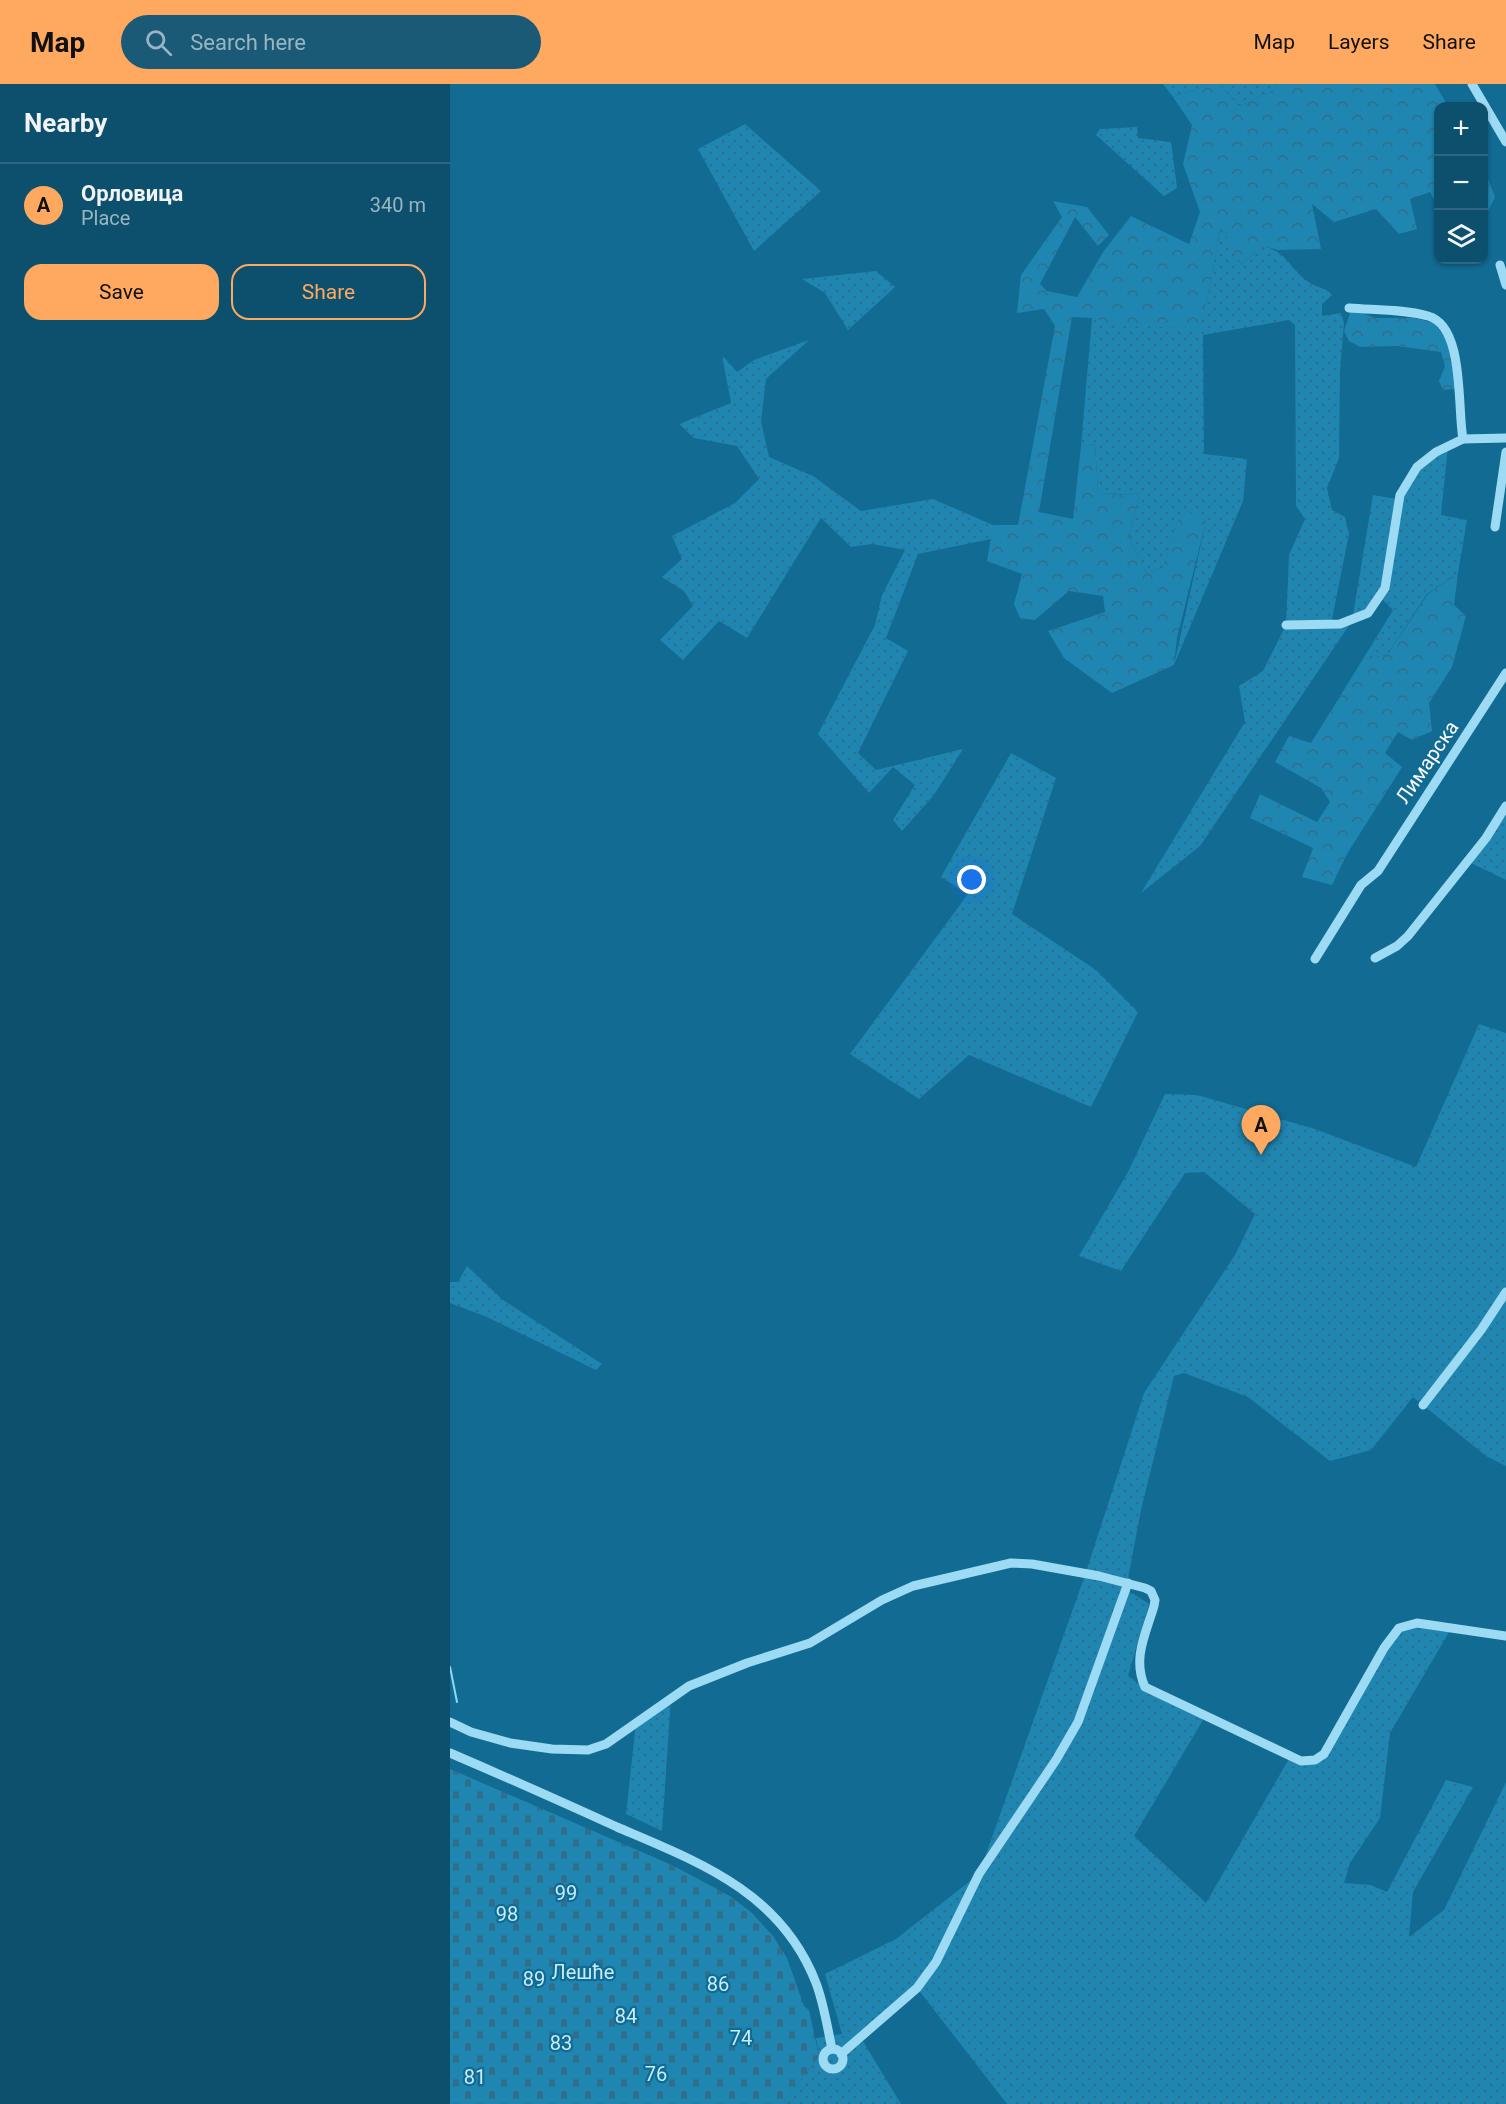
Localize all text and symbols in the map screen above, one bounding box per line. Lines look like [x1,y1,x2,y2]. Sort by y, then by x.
search box [121,15,541,69]
text: Map [30,26,85,59]
icon: search [142,26,175,59]
text: Search here [190,30,306,55]
text: Map [1253,30,1295,54]
text: Layers [1328,30,1389,54]
text: Share [1422,30,1476,54]
map controls [1434,102,1488,264]
button: + [1434,102,1488,156]
text: Nearby [24,108,107,138]
button: − [1434,156,1488,210]
text: Орловица [81,181,183,206]
text: A [37,193,50,217]
text: 340 m [370,193,426,217]
text: Place [81,206,130,230]
button: layers [1434,210,1488,264]
button: Save [24,264,219,320]
button: Share [231,264,426,320]
street label: Лимарска [1391,716,1463,808]
your location [957,865,986,894]
pin: A [1242,1106,1280,1155]
park label: 99 [555,1881,577,1905]
park label: 98 [496,1902,518,1926]
park label: Лешће [552,1960,614,1984]
park label: 89 [523,1967,545,1991]
park label: 86 [707,1972,729,1996]
park label: 84 [615,2004,637,2028]
park label: 74 [730,2026,752,2050]
park label: 83 [550,2031,572,2055]
park label: 76 [645,2062,667,2086]
park label: 81 [464,2065,486,2089]

